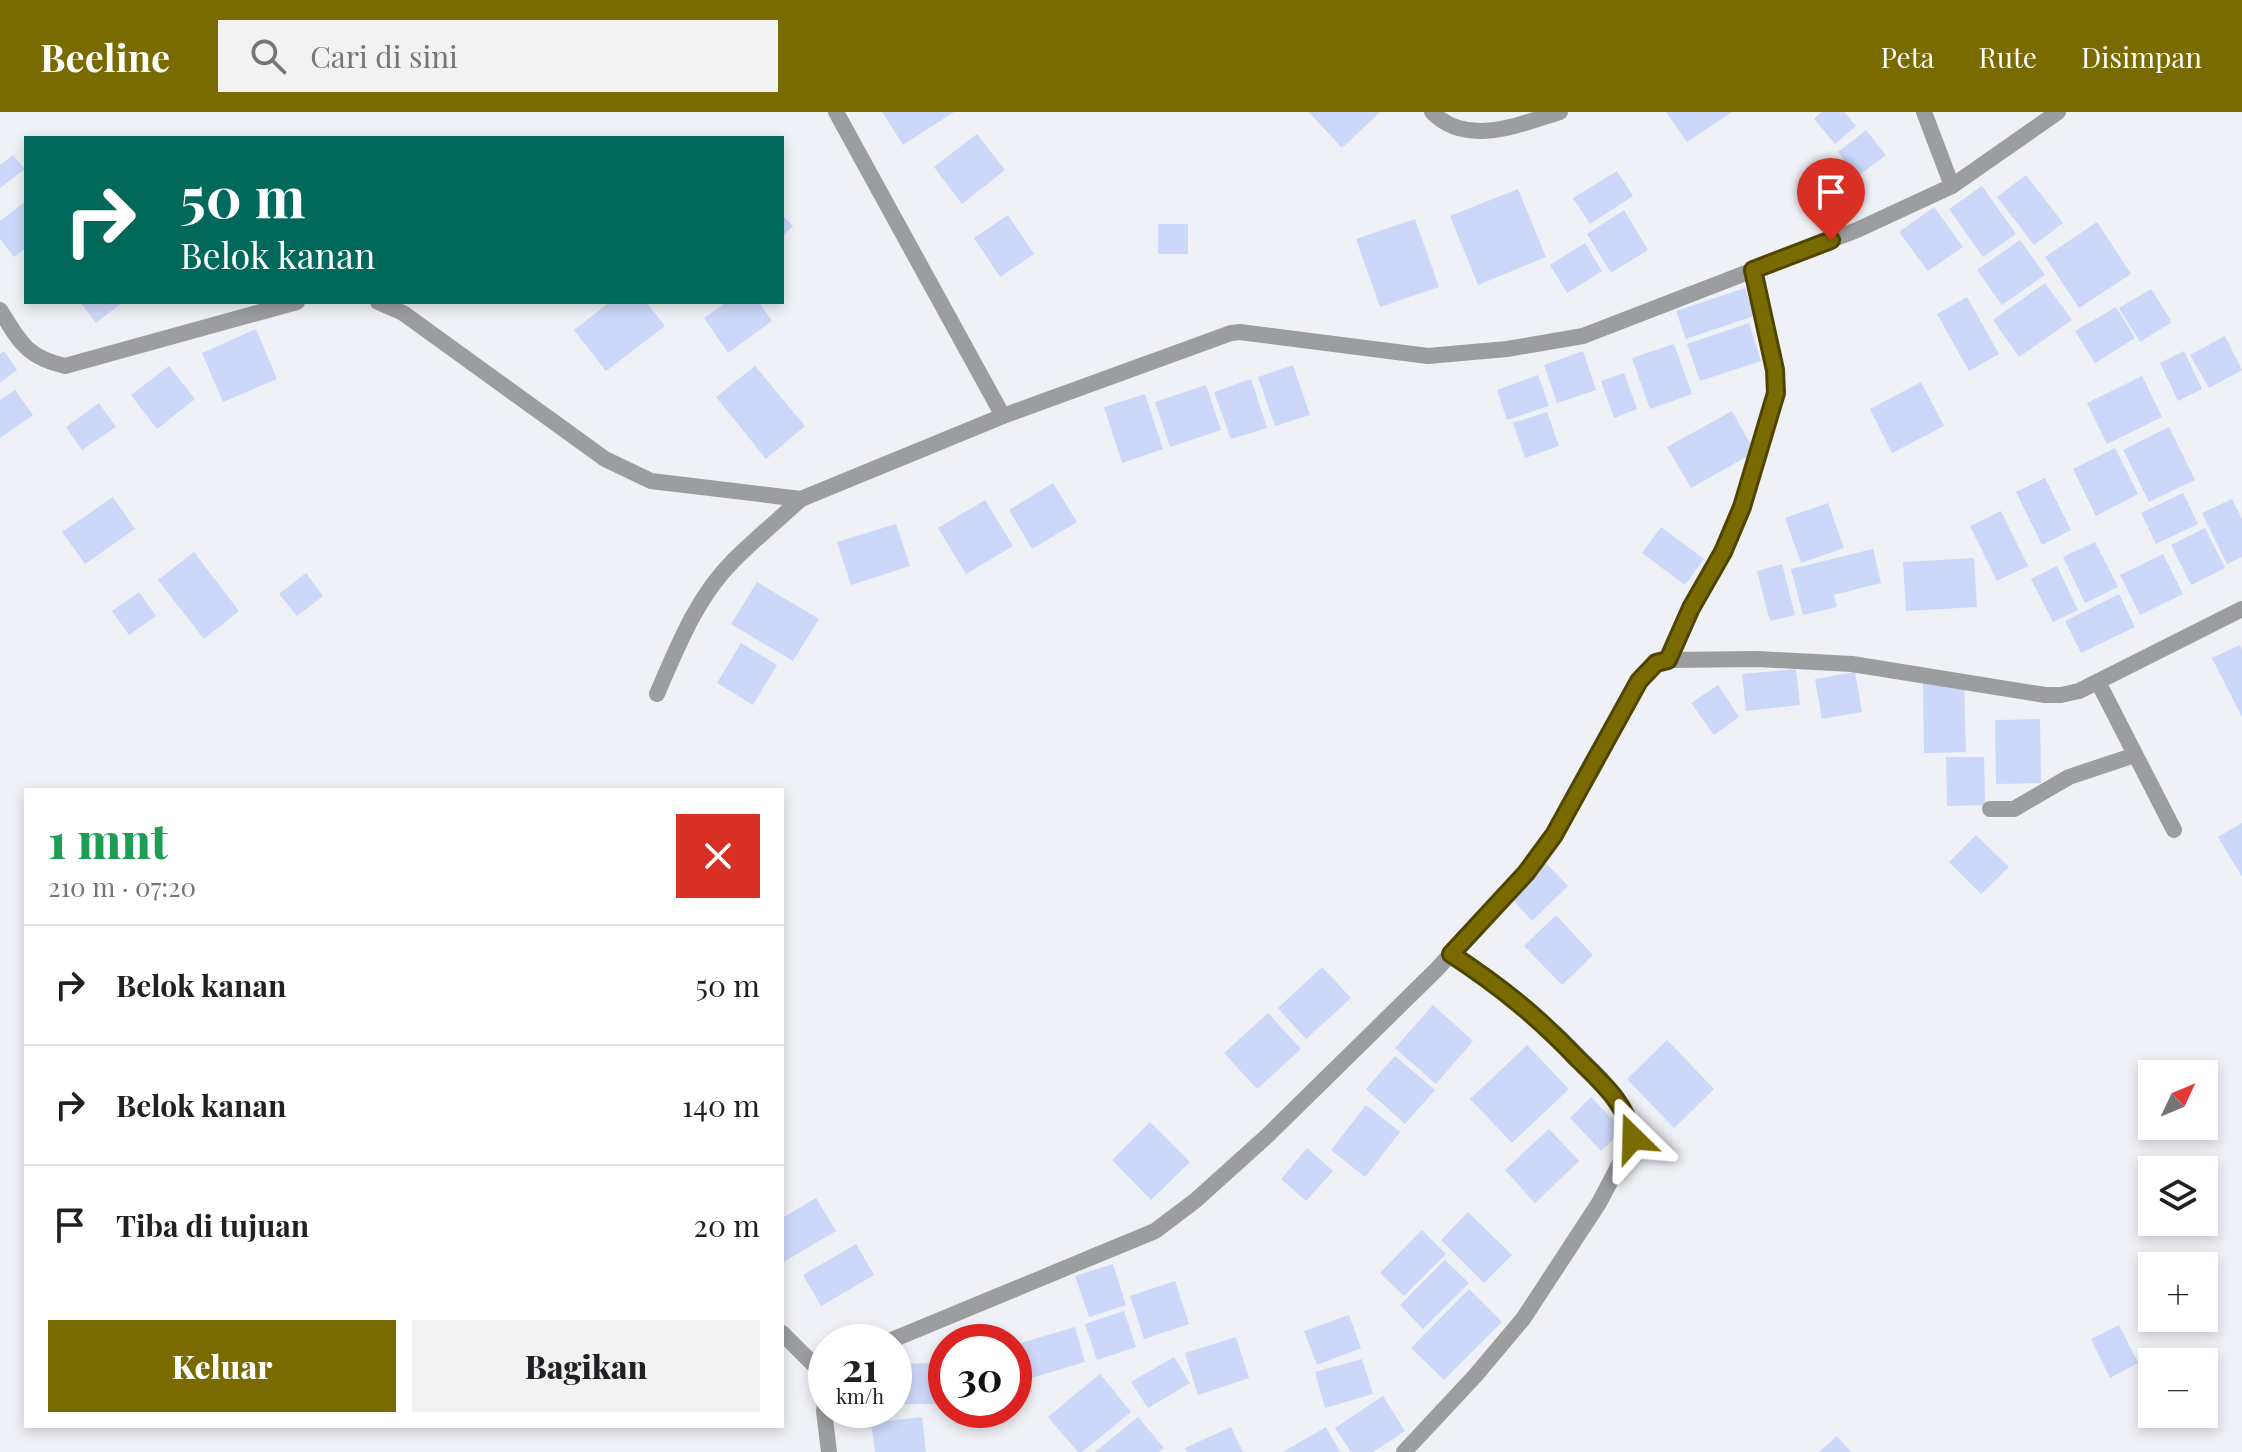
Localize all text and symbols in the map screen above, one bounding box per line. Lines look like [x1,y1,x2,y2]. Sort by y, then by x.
search box [218,20,778,92]
text: Beeline [40,31,170,82]
icon: search [246,34,290,78]
text: Cari di sini [310,36,458,76]
text: Peta [1880,38,1935,75]
text: Rute [1979,38,2037,75]
text: Disimpan [2081,38,2202,75]
text: 50 m [180,158,306,233]
pin [1797,158,1865,240]
icon: right [48,168,152,272]
icon: arrive [1809,170,1853,214]
text: Belok kanan [180,230,375,278]
text: 1 mnt [48,807,168,871]
button: close [676,814,760,898]
text: 210 m · 07:20 [48,869,196,904]
icon: right [48,963,92,1007]
text: Belok kanan [116,965,286,1005]
text: 50 m [695,965,760,1005]
north arrow [2138,1060,2218,1140]
map controls [2138,1060,2218,1428]
icon: right [48,1083,92,1127]
text: Belok kanan [116,1085,286,1125]
text: 140 m [682,1085,760,1125]
position arrow [1591,1096,1675,1180]
button: layers [2138,1156,2218,1236]
icon: arrive [48,1203,92,1247]
text: Tiba di tujuan [116,1205,309,1245]
text: 20 m [694,1205,760,1245]
button: + [2138,1252,2218,1332]
button: Keluar [48,1320,396,1412]
button: Bagikan [412,1320,760,1412]
speed limit sign: 30 [928,1324,1032,1428]
text: 21 [842,1339,878,1392]
button: − [2138,1348,2218,1428]
text: km/h [836,1382,884,1409]

